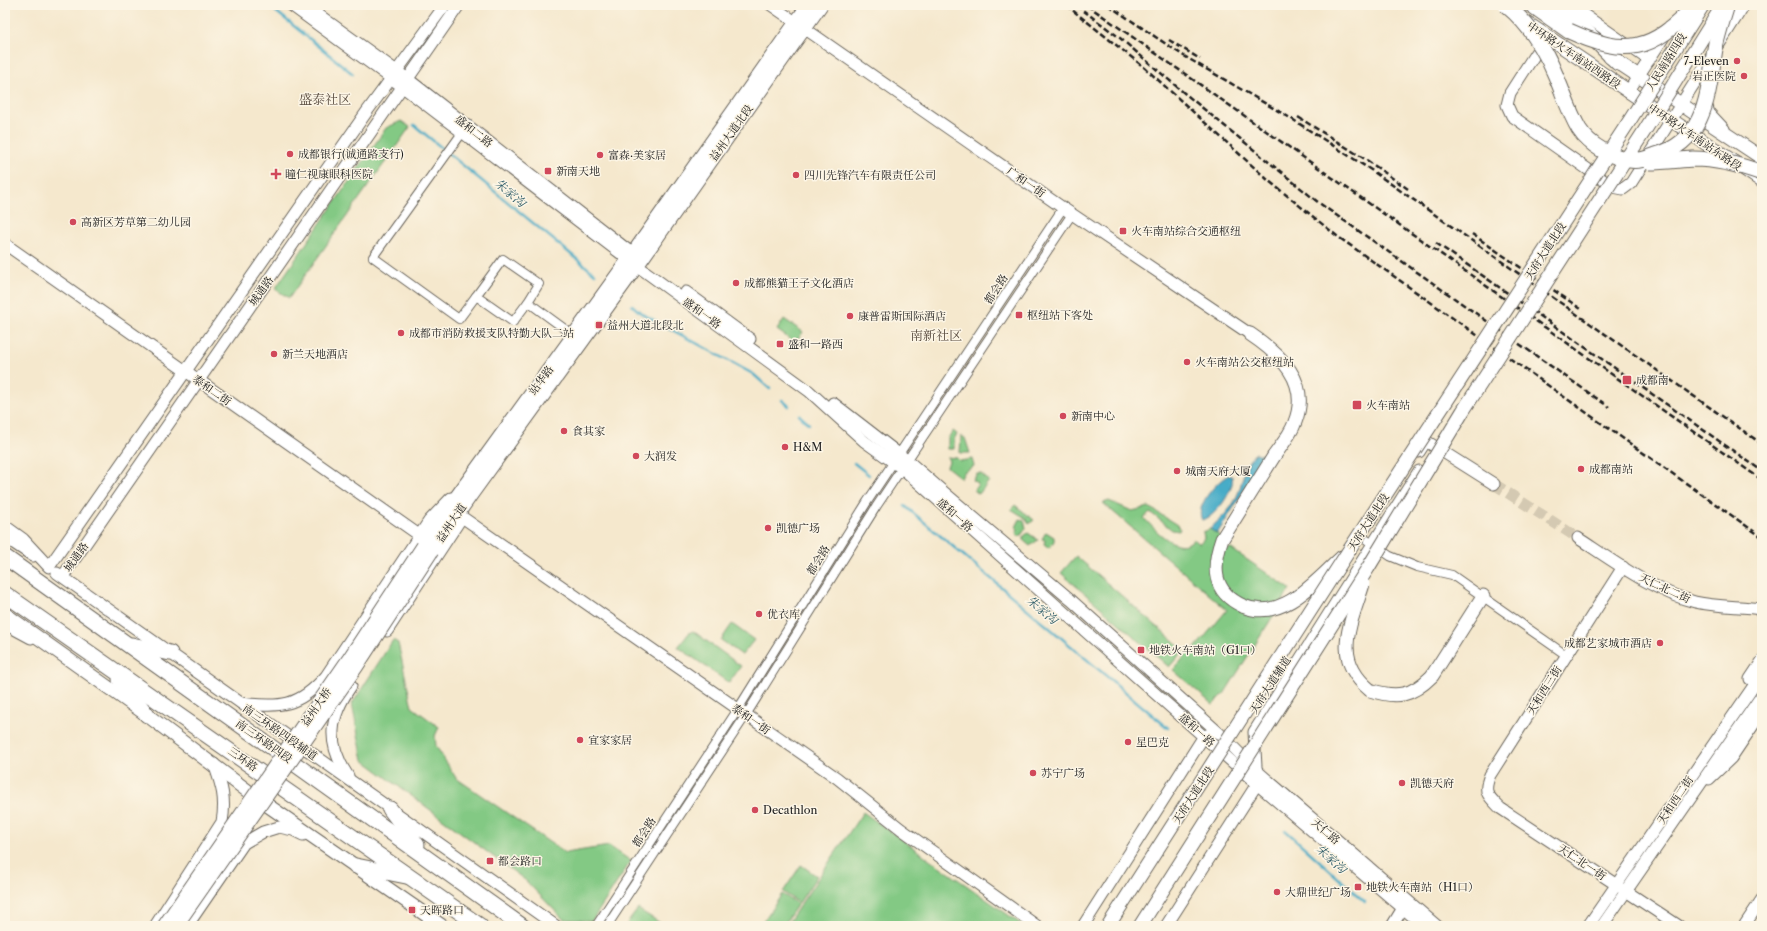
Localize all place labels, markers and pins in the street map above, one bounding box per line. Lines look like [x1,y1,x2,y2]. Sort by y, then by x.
place label: 7-Eleven [1683,54,1729,68]
marker: 7-Eleven [1732,56,1742,66]
place label: 岩正医院 [1692,69,1736,83]
marker: 岩正医院 [1739,71,1749,81]
place label: 成都银行(诚通路支行) [298,147,404,161]
place label: 富森·美家居 [608,148,666,162]
marker: 成都银行(诚通路支行) [285,149,295,159]
marker: 富森·美家居 [595,150,605,160]
place label: 新南天地 [556,164,600,178]
marker: 新南天地 [543,166,553,176]
place label: 瞳仁视康眼科医院 [285,167,373,181]
marker: 瞳仁视康眼科医院 [270,168,282,180]
place label: 四川先锋汽车有限责任公司 [804,168,936,182]
marker: 四川先锋汽车有限责任公司 [791,170,801,180]
place label: 高新区芳草第二幼儿园 [81,215,191,229]
marker: 高新区芳草第二幼儿园 [68,217,78,227]
place label: 火车南站综合交通枢纽 [1131,224,1241,238]
marker: 火车南站综合交通枢纽 [1118,226,1128,236]
place label: 成都熊猫王子文化酒店 [744,276,854,290]
marker: 成都熊猫王子文化酒店 [731,278,741,288]
place label: 枢纽站下客处 [1027,308,1093,322]
place label: 康普雷斯国际酒店 [858,309,946,323]
marker: 枢纽站下客处 [1014,310,1024,320]
marker: 康普雷斯国际酒店 [845,311,855,321]
place label: 益州大道北段北 [607,318,684,332]
marker: 益州大道北段北 [594,320,604,330]
place label: 成都市消防救援支队特勤大队二站 [409,326,574,340]
marker: 成都市消防救援支队特勤大队二站 [396,328,406,338]
place label: 盛和一路西 [788,337,843,351]
marker: 盛和一路西 [775,339,785,349]
place label: 新兰天地酒店 [282,347,348,361]
marker: 新兰天地酒店 [269,349,279,359]
place label: 火车南站公交枢纽站 [1195,355,1294,369]
marker: 火车南站公交枢纽站 [1182,357,1192,367]
place label: 成都南 [1636,373,1669,387]
marker: 成都南 [1621,374,1633,386]
place label: 火车南站 [1366,398,1410,412]
marker: 火车南站 [1351,399,1363,411]
place label: 新南中心 [1071,409,1115,423]
marker: 新南中心 [1058,411,1068,421]
place label: 食其家 [572,424,605,438]
marker: 食其家 [559,426,569,436]
place label: H&M [793,440,822,454]
marker: H&M [780,442,790,452]
place label: 大润发 [644,449,677,463]
marker: 大润发 [631,451,641,461]
place label: 成都南站 [1589,462,1633,476]
place label: 城南天府大厦 [1185,464,1251,478]
marker: 成都南站 [1576,464,1586,474]
marker: 城南天府大厦 [1172,466,1182,476]
place label: 凯德广场 [776,521,820,535]
marker: 凯德广场 [763,523,773,533]
place label: 优衣库 [767,607,800,621]
marker: 优衣库 [754,609,764,619]
place label: 成都艺家城市酒店 [1564,636,1652,650]
marker: 成都艺家城市酒店 [1655,638,1665,648]
place label: 地铁火车南站（G1口） [1149,643,1262,657]
marker: 地铁火车南站（G1口） [1136,645,1146,655]
place label: 宜家家居 [588,733,632,747]
marker: 宜家家居 [575,735,585,745]
place label: 星巴克 [1136,735,1169,749]
marker: 星巴克 [1123,737,1133,747]
place label: 苏宁广场 [1041,766,1085,780]
marker: 苏宁广场 [1028,768,1038,778]
place label: 凯德天府 [1410,776,1454,790]
marker: 凯德天府 [1397,778,1407,788]
place label: Decathlon [763,803,817,817]
marker: Decathlon [750,805,760,815]
place label: 都会路口 [498,854,542,868]
marker: 都会路口 [485,856,495,866]
place label: 地铁火车南站（H1口） [1366,880,1479,894]
marker: 地铁火车南站（H1口） [1353,882,1363,892]
place label: 大鼎世纪广场 [1285,885,1351,899]
marker: 大鼎世纪广场 [1272,887,1282,897]
place label: 天晖路口 [420,903,464,917]
marker: 天晖路口 [407,905,417,915]

